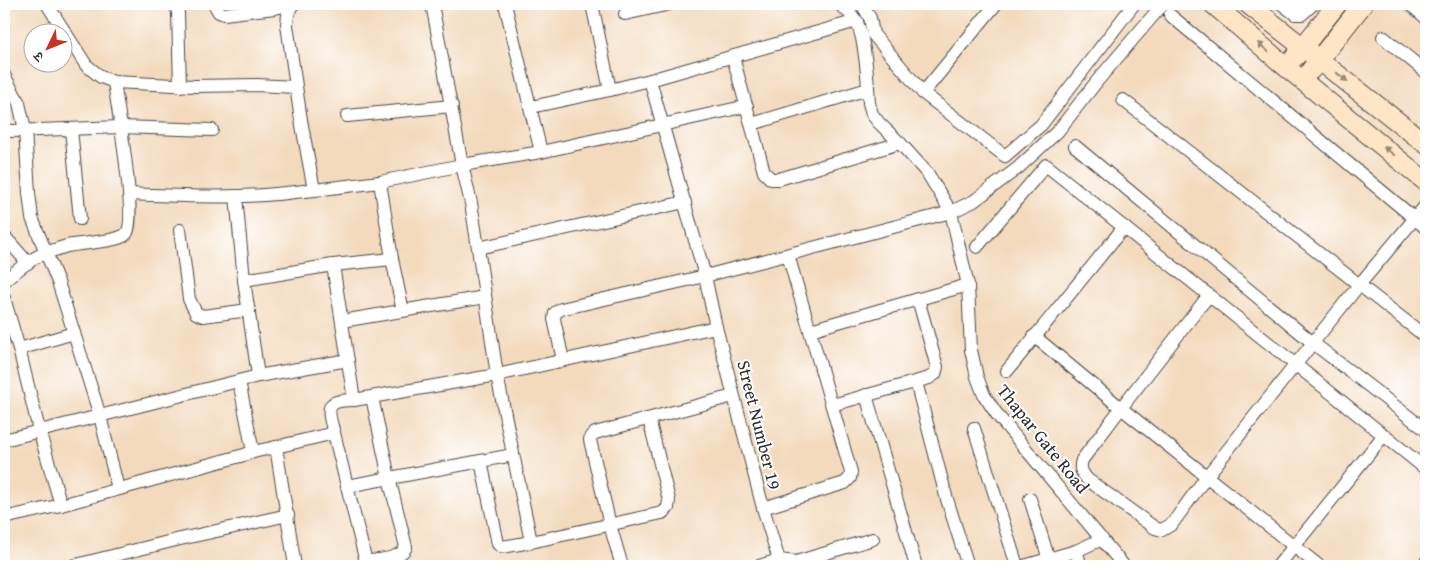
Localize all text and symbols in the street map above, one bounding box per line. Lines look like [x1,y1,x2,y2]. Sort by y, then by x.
north arrow [22,22,72,72]
one-way arrow [1257,42,1270,53]
text: उ [28,47,49,67]
one-way arrow [1335,72,1348,83]
one-way arrow [1382,145,1395,156]
street label: Street Number 19 [730,357,789,492]
street label: Thapar Gate Road [991,378,1096,499]

